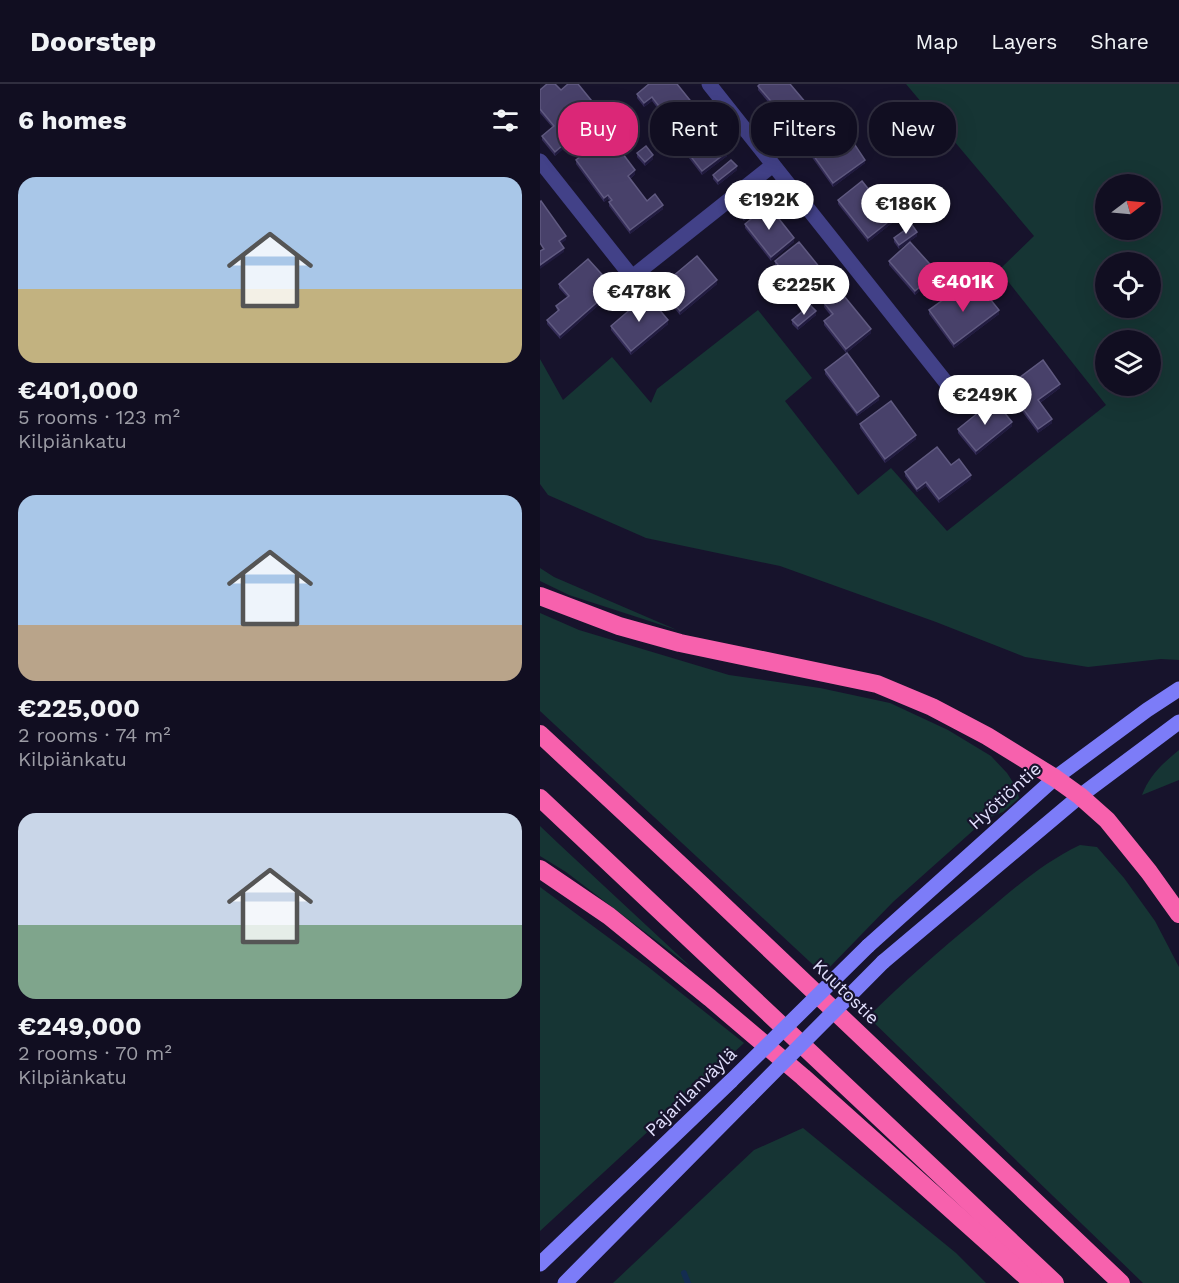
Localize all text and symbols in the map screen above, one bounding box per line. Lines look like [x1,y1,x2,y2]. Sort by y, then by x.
text: Doorstep [30,25,156,58]
text: Map [915,29,958,54]
text: Layers [991,29,1057,54]
text: Share [1090,29,1149,54]
chip: Buy [558,102,638,156]
chip: Rent [650,102,739,156]
chip: Filters [751,102,857,156]
chip: New [869,102,956,156]
icon: filters [489,104,522,137]
text: 6 homes [18,105,127,135]
north arrow [1095,174,1161,240]
map controls [1095,174,1161,396]
pin: €192K [727,180,811,231]
pin: €186K [864,184,948,235]
text: €192K [739,187,799,211]
text: €186K [875,191,937,215]
icon: home [216,216,324,324]
button: locate [1095,252,1161,318]
pin: €401K [921,262,1005,313]
pin: €225K [762,265,846,316]
text: €401K [932,269,994,293]
pin: €478K [597,272,681,323]
text: €225K [772,272,836,296]
text: €478K [607,279,671,303]
button: layers [1095,330,1161,396]
text: €401,000 [18,375,139,405]
pin: €249K [943,375,1027,426]
text: €249K [953,382,1017,406]
text: 5 rooms · 123 m² [18,405,180,429]
text: Kilpiänkatu [18,429,127,453]
icon: home [216,534,324,642]
text: €225,000 [18,693,140,723]
text: 2 rooms · 74 m² [18,723,171,747]
text: Kilpiänkatu [18,747,127,771]
street label: Hyötiöntie [964,758,1045,834]
icon: home [216,852,324,960]
street label: Kuutostie [809,955,884,1028]
text: €249,000 [18,1011,142,1041]
text: 2 rooms · 70 m² [18,1041,172,1065]
street label: Pajarilanväylä [641,1043,741,1140]
text: Kilpiänkatu [18,1065,127,1089]

